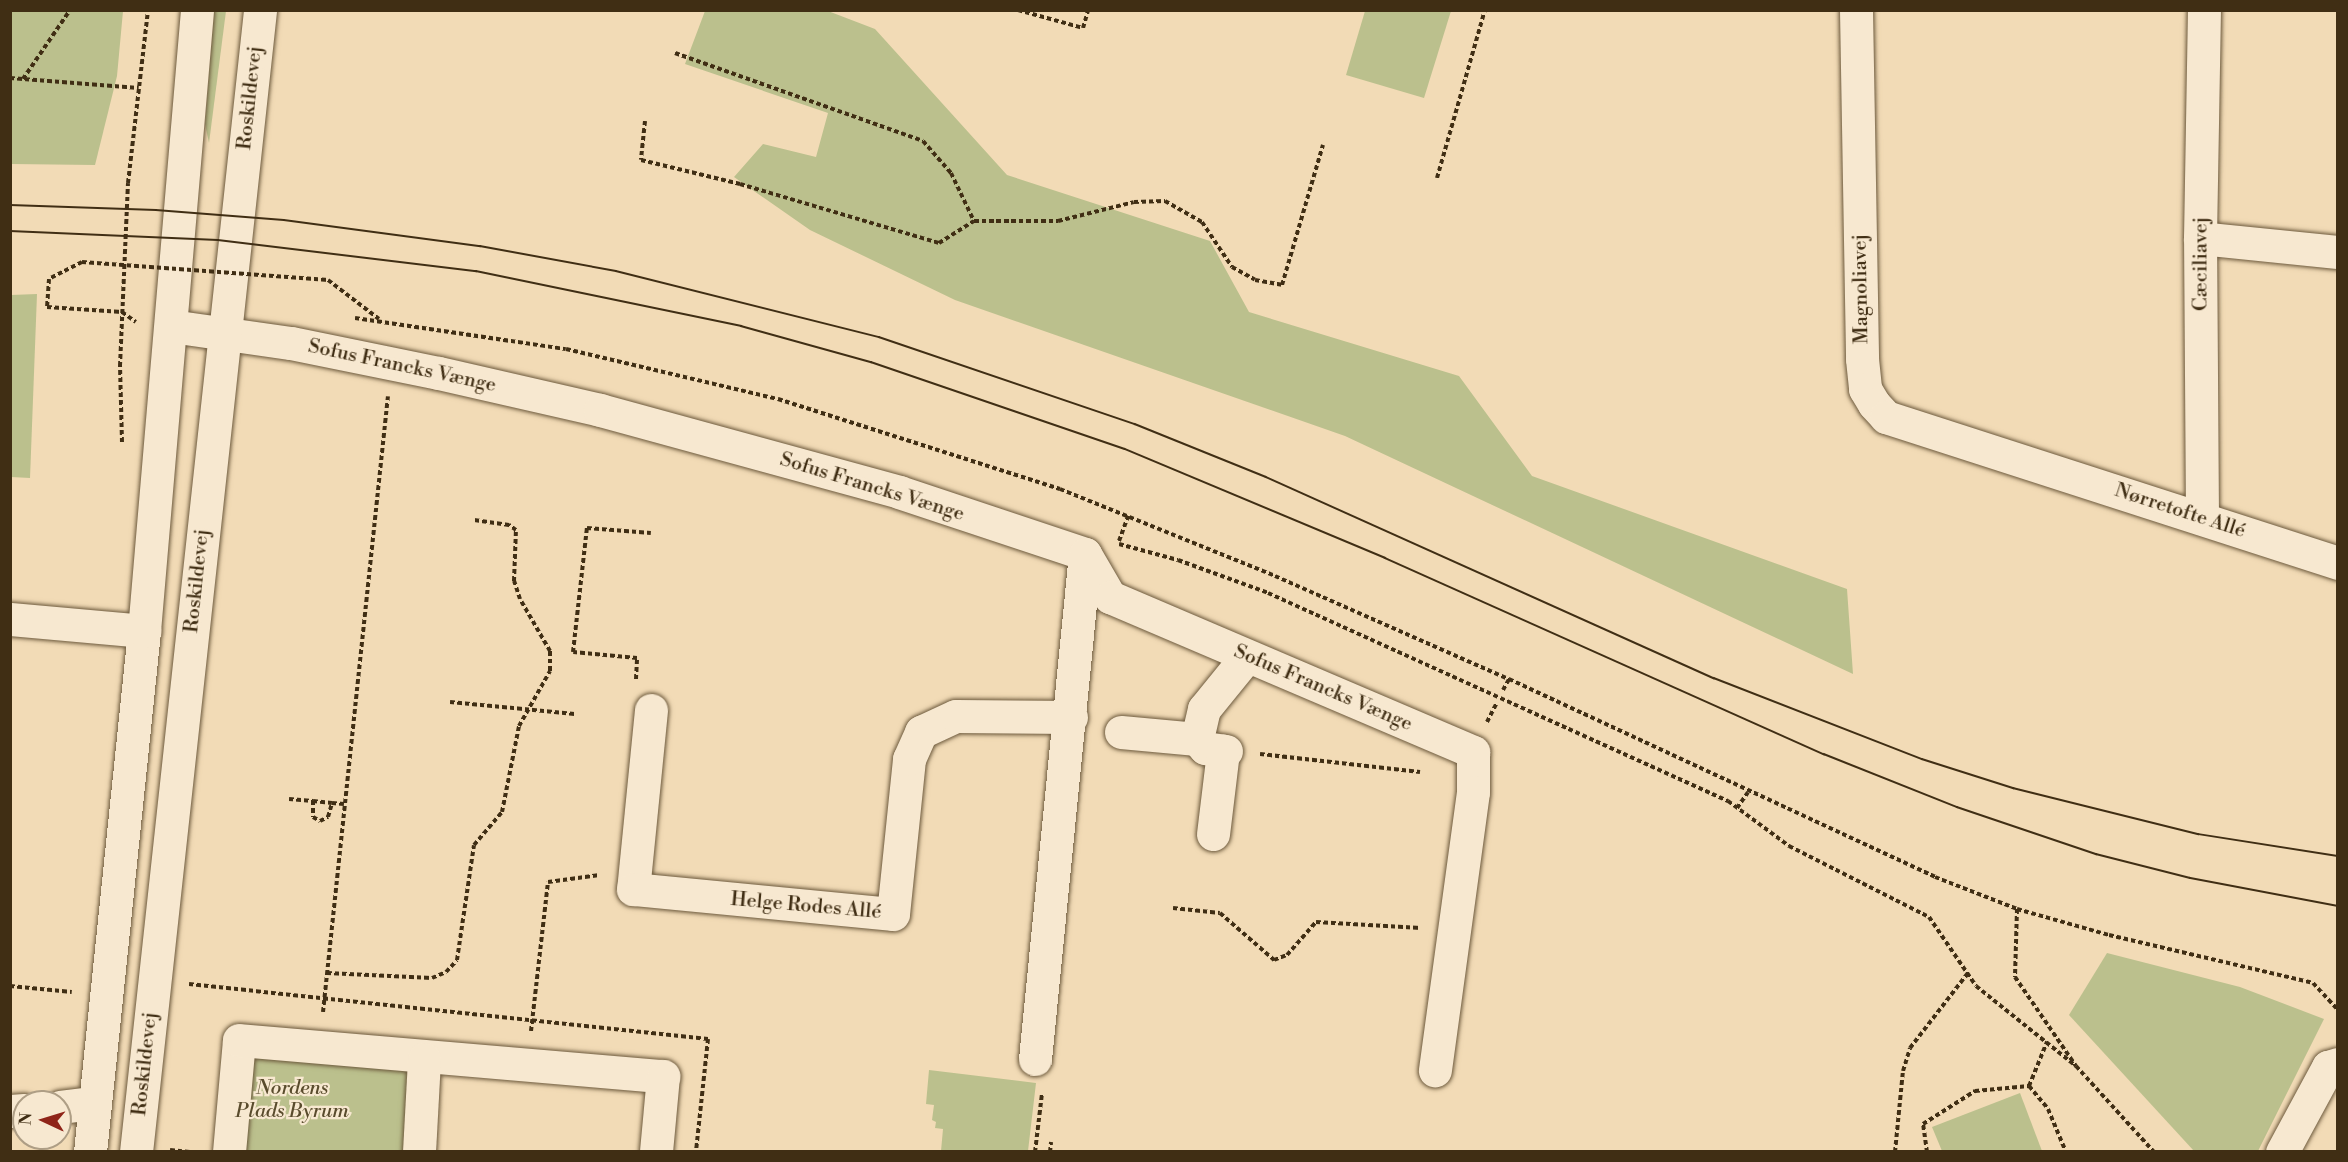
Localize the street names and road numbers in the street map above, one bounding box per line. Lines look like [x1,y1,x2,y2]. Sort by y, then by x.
street label: Roskildevej [233,45,267,151]
street label: Cæciliavej [2189,217,2213,311]
street label: Magnoliavej [1848,234,1874,344]
street label: Sofus Francks Vænge [306,334,498,398]
street label: Sofus Francks Vænge [777,448,967,526]
street label: Nørretofte Allé [2112,479,2248,543]
street label: Roskildevej [180,528,214,634]
street label: Sofus Francks Vænge [1230,640,1416,736]
street label: Helge Rodes Allé [730,887,882,925]
street label: Roskildevej [128,1011,162,1117]

